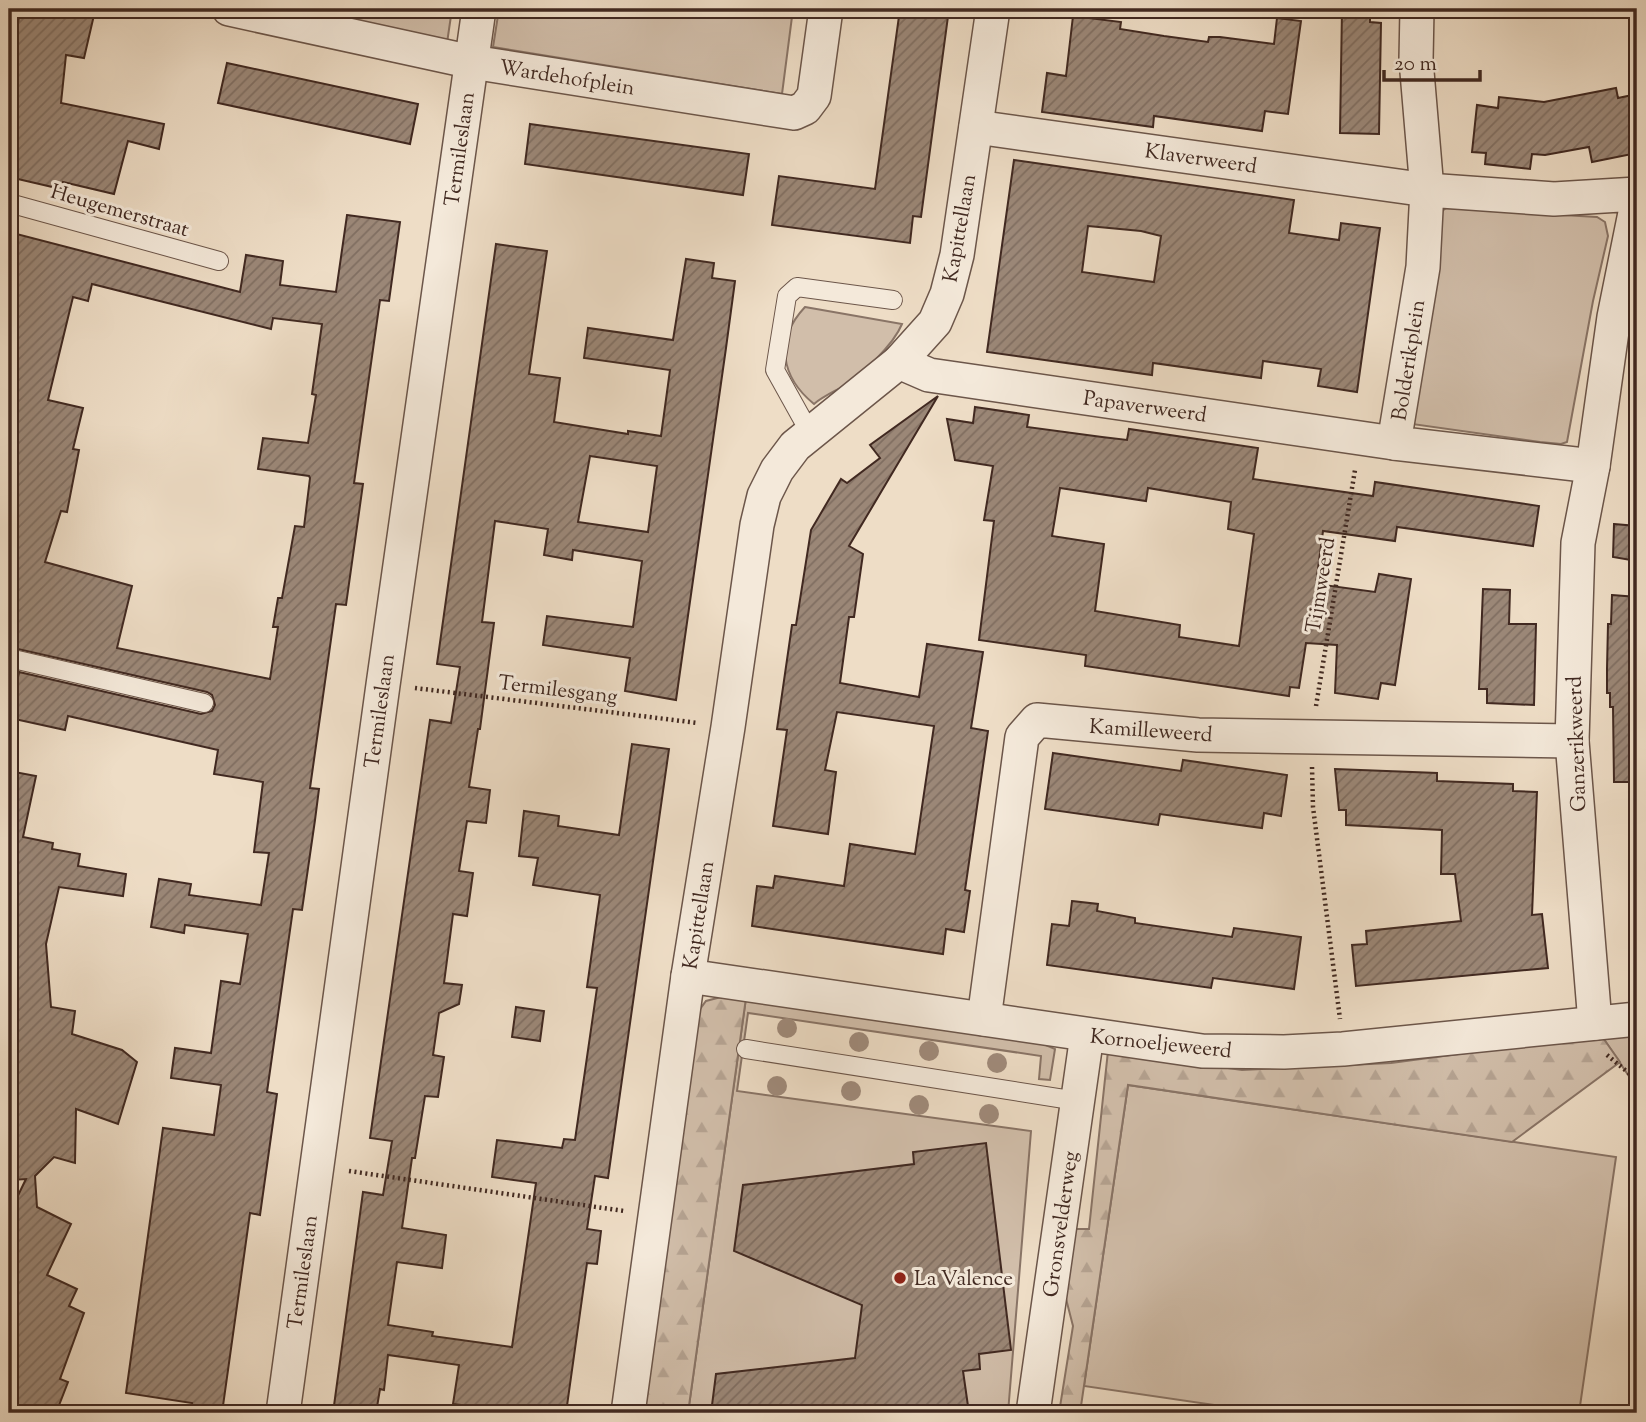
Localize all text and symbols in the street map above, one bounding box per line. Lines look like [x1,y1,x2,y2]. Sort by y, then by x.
scale bar [1384,38,1480,82]
text: 20 m [1394,50,1437,80]
street label: Wardehofplein [497,53,637,104]
street label: Termileslaan [438,90,484,208]
street label: Klaverweerd [1143,137,1259,183]
street label: Kapittellaan [937,172,985,285]
street label: Heugemerstraat [47,178,192,246]
street label: Bolderikplein [1386,298,1434,423]
street label: Papaverweerd [1081,384,1209,432]
street label: Tijmweerd [1300,535,1344,635]
street label: Termileslaan [358,652,404,770]
street label: Termilesgang [496,669,619,713]
street label: Ganzerikweerd [1561,675,1595,813]
street label: Kamilleweerd [1088,713,1214,751]
street label: Kapittellaan [677,859,723,972]
street label: Kornoeljeweerd [1088,1023,1233,1067]
street label: Gronsvelderweg [1037,1149,1087,1299]
street label: Termileslaan [281,1213,327,1331]
place label: La Valence [914,1265,1013,1295]
marker: La Valence [892,1270,908,1286]

